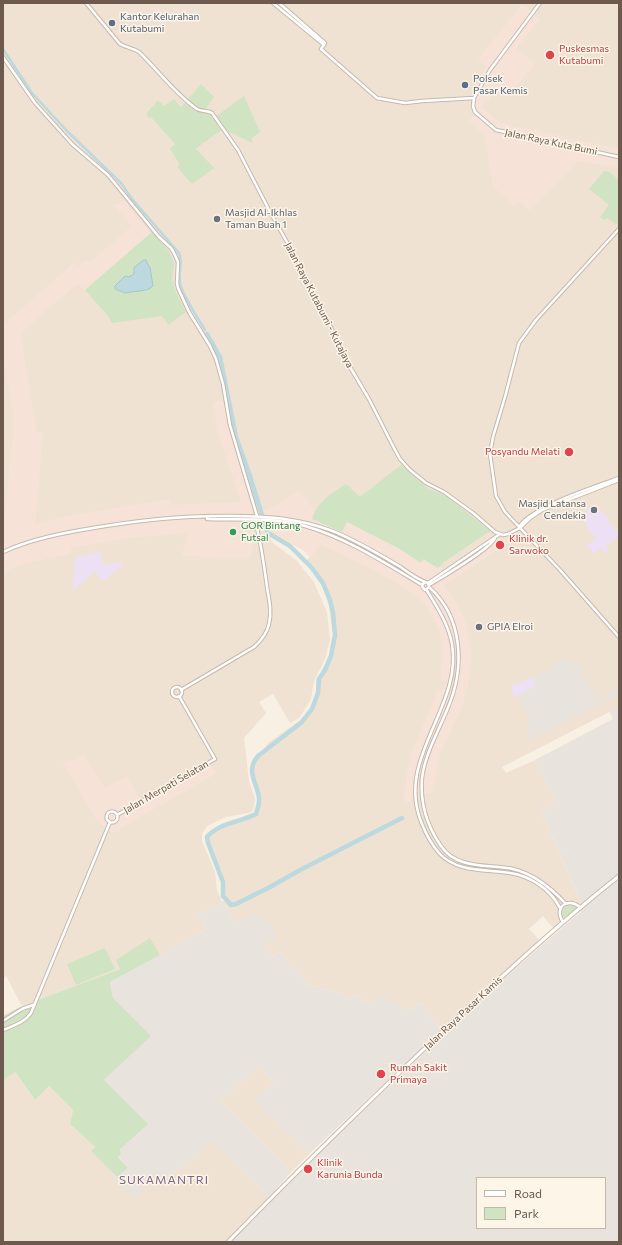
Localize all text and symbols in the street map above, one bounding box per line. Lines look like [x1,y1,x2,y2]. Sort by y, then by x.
place label: Kantor Kelurahan Kutabumi [120,11,199,34]
marker: Kantor Kelurahan Kutabumi [107,18,117,28]
place label: Puskesmas Kutabumi [559,43,609,66]
marker: Puskesmas Kutabumi [544,49,556,61]
place label: Polsek Pasar Kemis [473,73,528,96]
marker: Polsek Pasar Kemis [460,80,470,90]
street label: Jalan Raya Kuta Bumi [504,126,598,158]
place label: Masjid Al-Ikhlas Taman Buah 1 [225,207,297,230]
marker: Masjid Al-Ikhlas Taman Buah 1 [212,214,222,224]
street label: Jalan Raya Kutabumi - Kutajaya [282,240,356,370]
place label: Posyandu Melati [485,446,560,458]
marker: Posyandu Melati [563,446,575,458]
place label: Masjid Latansa Cendekia [518,498,586,522]
marker: Masjid Latansa Cendekia [589,505,599,515]
place label: GOR Bintang Futsal [241,520,300,544]
marker: GOR Bintang Futsal [228,527,238,537]
place label: Klinik dr. Sarwoko [509,533,549,556]
marker: Klinik dr. Sarwoko [494,539,506,551]
place label: GPIA Elroi [487,621,533,633]
marker: GPIA Elroi [474,622,484,632]
street label: Jalan Merpati Selatan [121,758,211,816]
street label: Jalan Raya Pasar Kamis [421,974,505,1052]
place label: Rumah Sakit Primaya [390,1062,447,1086]
marker: Rumah Sakit Primaya [375,1068,387,1080]
place label: Klinik Karunia Bunda [317,1157,383,1180]
marker: Klinik Karunia Bunda [302,1163,314,1175]
district label: SUKAMANTRI [119,1173,209,1187]
legend [476,1177,606,1229]
text: Road [514,1186,542,1200]
text: Park [514,1206,539,1220]

